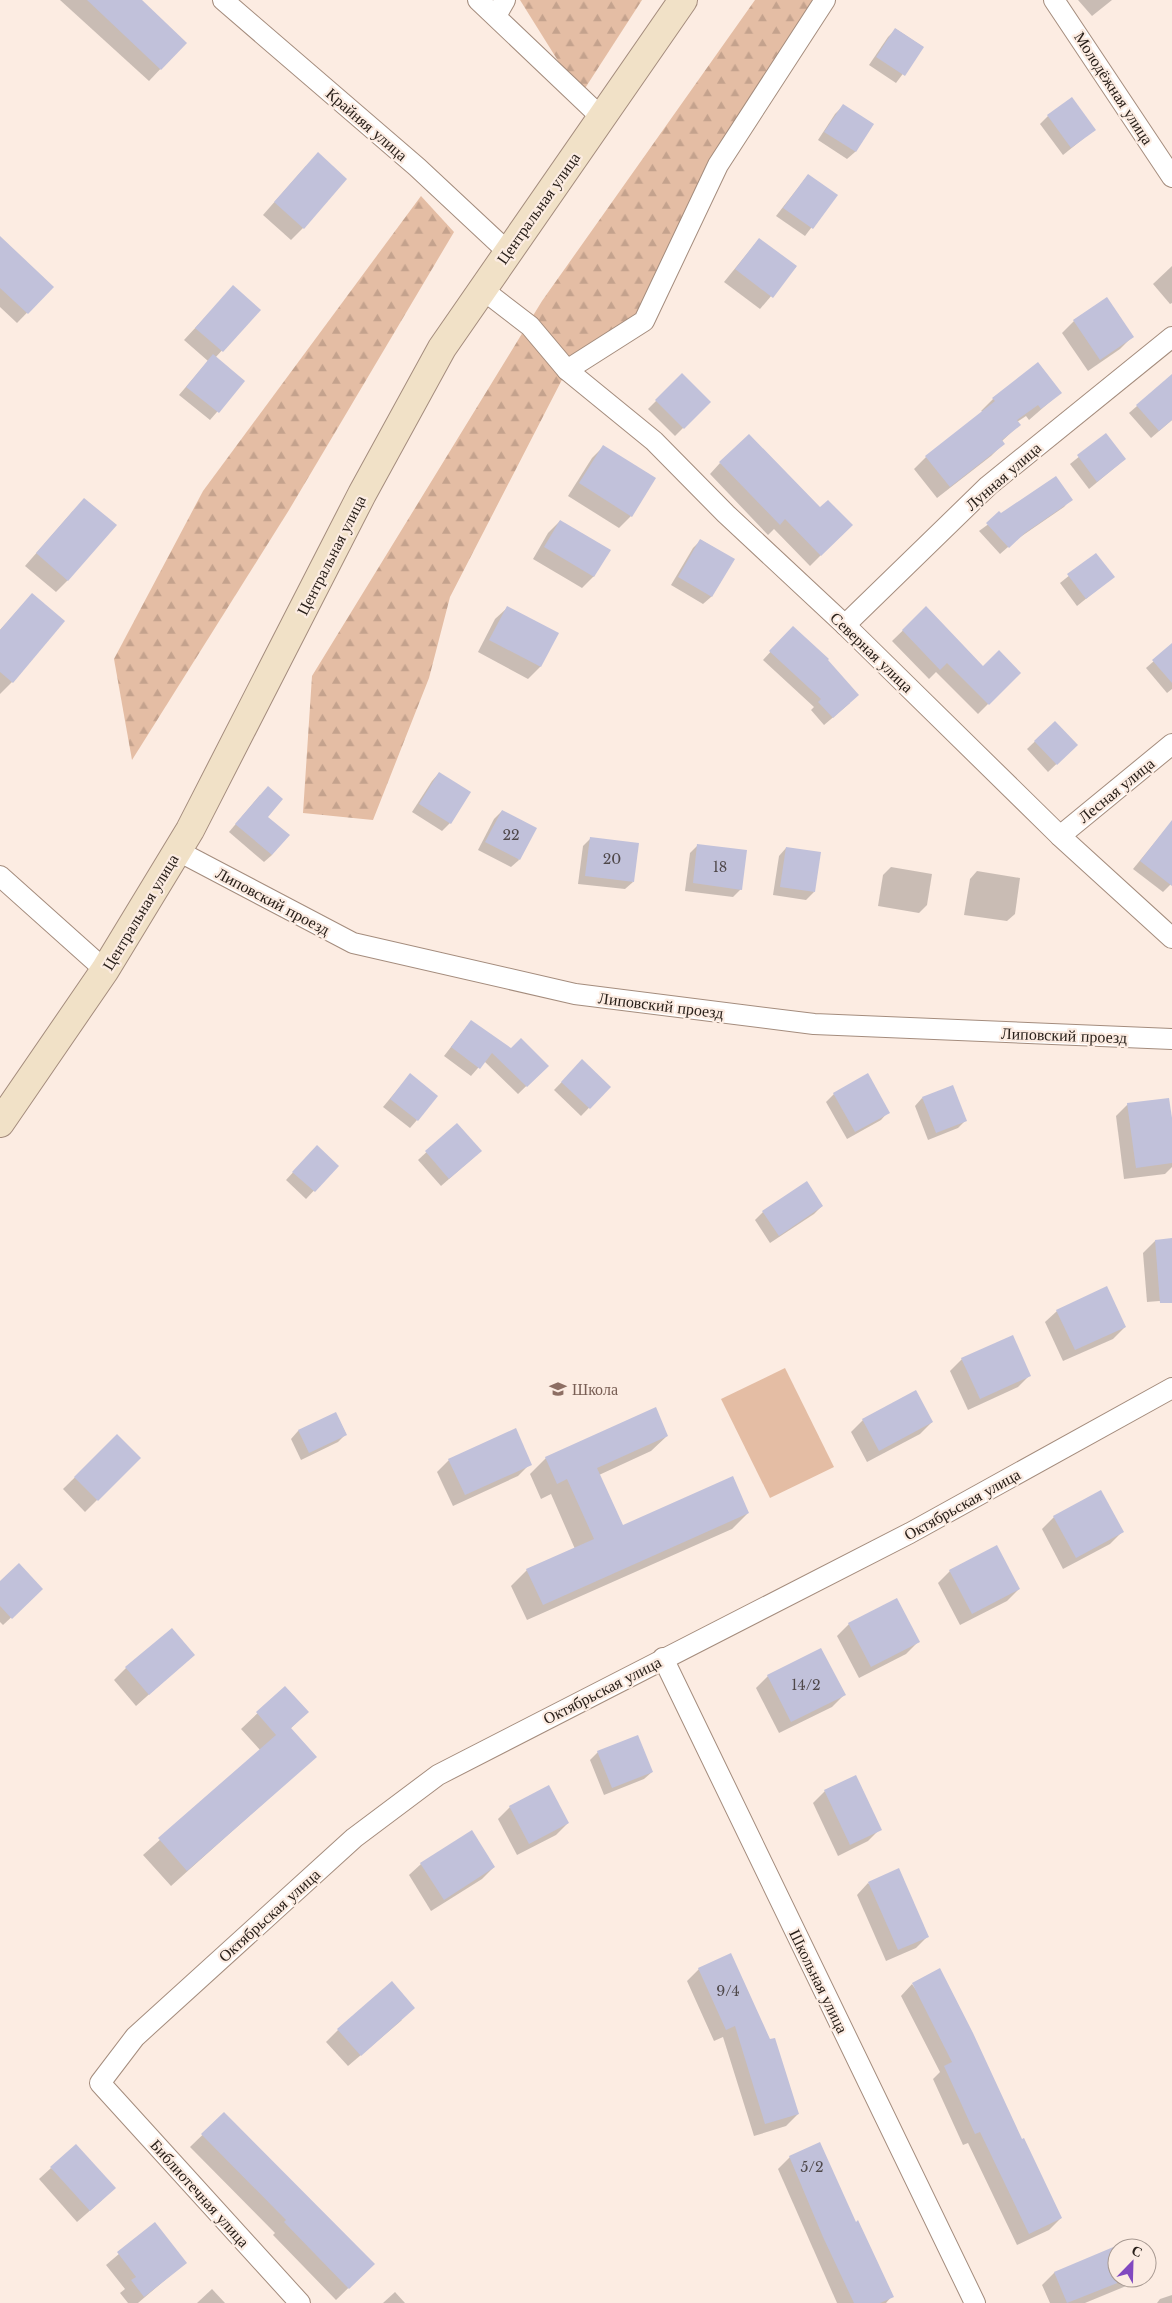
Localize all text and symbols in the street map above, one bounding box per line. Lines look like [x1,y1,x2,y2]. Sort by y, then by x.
street label: Молодёжная улица [1070,28,1158,148]
street label: Крайняя улица [322,83,412,165]
street label: Центральная улица [492,148,584,268]
street label: Лунная улица [961,438,1045,514]
street label: Центральная улица [292,492,370,618]
street label: Северная улица [826,607,918,697]
street label: Лесная улица [1074,753,1158,827]
house number: 22 [502,826,520,844]
street label: Центральная улица [97,850,183,974]
house number: 20 [603,850,621,868]
house number: 18 [713,858,727,876]
street label: Липовский проезд [213,863,333,939]
street label: Липовский проезд [597,987,725,1023]
street label: Липовский проезд [1001,1023,1127,1047]
school or university icon: Школа [548,1379,568,1399]
place label: Школа [572,1379,618,1399]
street label: Октябрьская улица [900,1464,1024,1544]
street label: Октябрьская улица [540,1652,664,1728]
house number: 14/2 [791,1676,821,1694]
street label: Октябрьская улица [214,1864,324,1966]
street label: Школьная улица [785,1926,853,2036]
house number: 9/4 [716,1982,740,2000]
street label: Библиотечная улица [146,2135,254,2251]
house number: 5/2 [800,2158,824,2176]
north arrow [1107,2238,1157,2288]
text: С [1129,2241,1145,2261]

